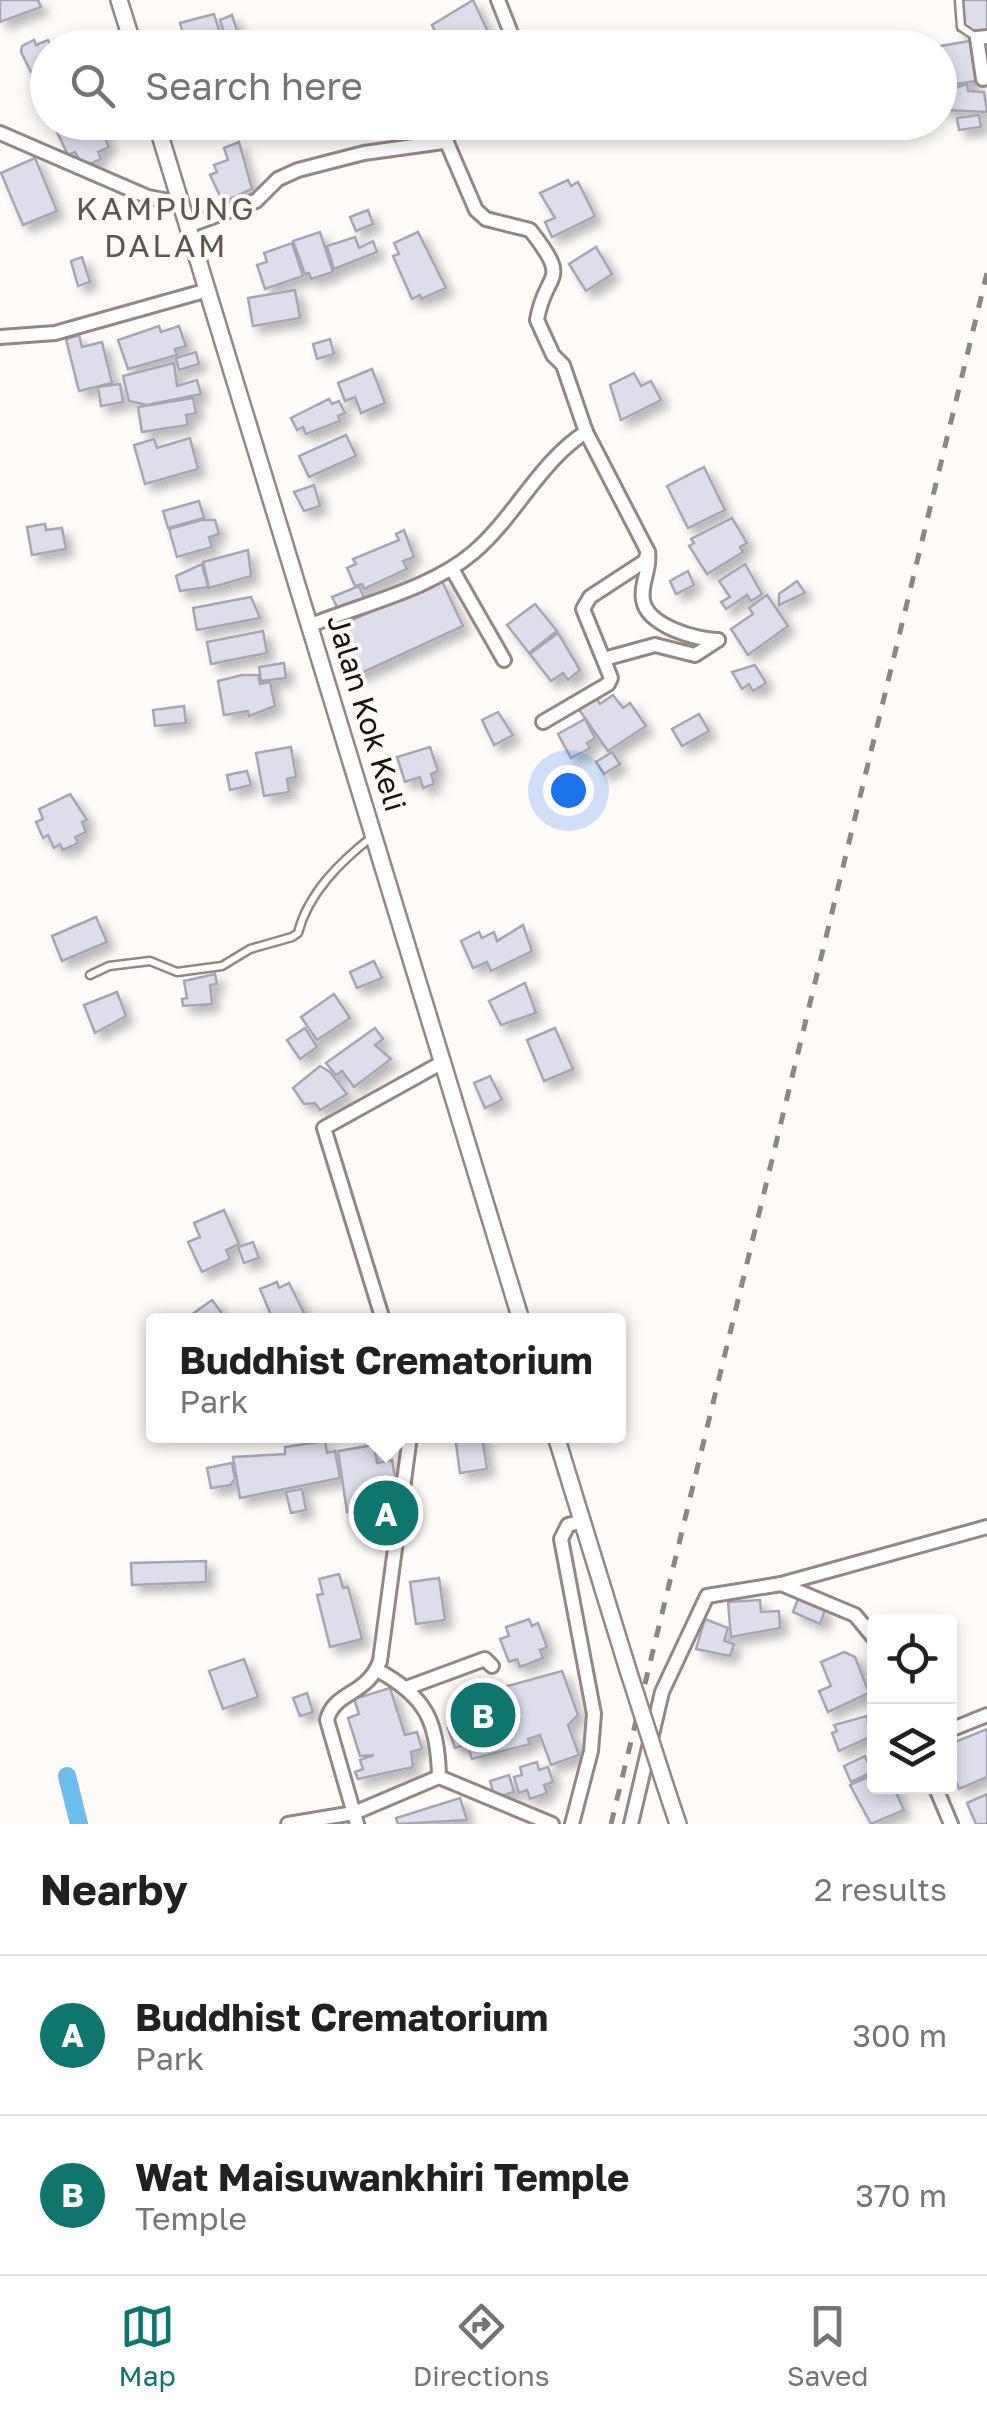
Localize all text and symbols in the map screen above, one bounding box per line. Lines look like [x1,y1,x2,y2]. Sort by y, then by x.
search box [30,30,957,140]
icon: search [65,58,120,113]
text: Search here [145,63,363,108]
district label: KAMPUNG DALAM [76,189,256,264]
street label: Jalan Kok Keli [320,610,414,815]
your location [543,765,594,816]
popup [146,1313,626,1443]
text: Buddhist Crematorium [179,1337,593,1382]
text: Park [179,1382,249,1420]
pin: A [354,1476,418,1550]
map controls [867,1614,957,1794]
button: locate [867,1614,957,1704]
pin: B [450,1678,516,1752]
button: layers [867,1704,957,1794]
text: Nearby [40,1864,188,1914]
text: 2 results [814,1870,947,1908]
text: Buddhist Crematorium [135,1994,548,2039]
text: A [61,2016,84,2054]
text: 300 m [852,2016,947,2054]
text: Park [135,2039,204,2077]
text: Wat Maisuwankhiri Temple [135,2154,629,2199]
text: B [61,2176,84,2214]
text: 370 m [855,2176,947,2214]
text: Temple [135,2199,247,2237]
tab: Map [119,2299,176,2392]
tab: Directions [413,2299,550,2392]
tab: Saved [787,2299,868,2392]

